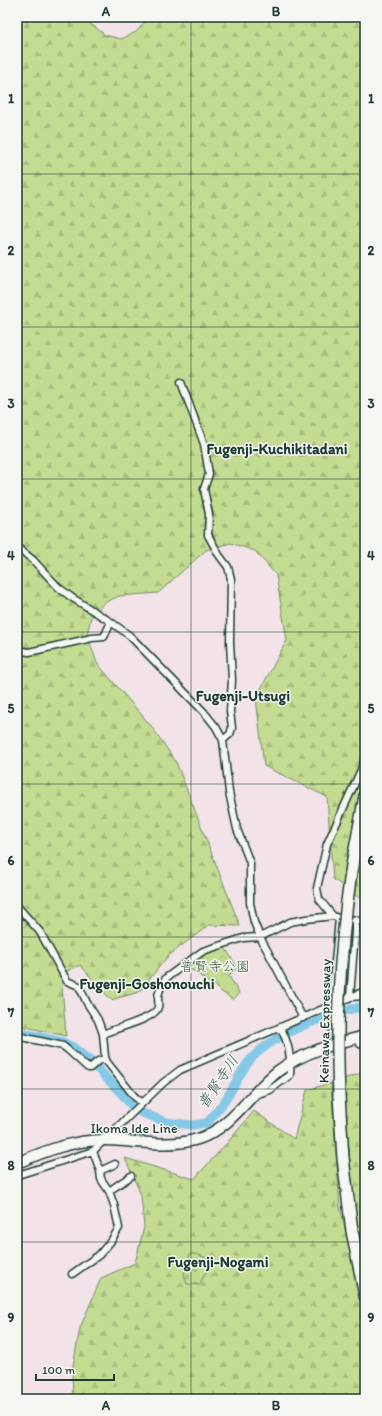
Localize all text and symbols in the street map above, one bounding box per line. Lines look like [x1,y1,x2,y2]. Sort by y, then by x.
text: A [101,4,111,19]
text: B [272,4,281,19]
text: 1 [8,91,14,106]
text: 1 [368,91,374,106]
text: 2 [8,243,15,258]
text: 2 [368,243,375,258]
text: 3 [7,396,15,411]
text: 3 [367,396,375,411]
district label: Fugenji-Kuchikitadani [206,440,348,459]
text: 4 [7,548,15,563]
text: 4 [367,548,375,563]
district label: Fugenji-Utsugi [196,687,290,706]
text: 5 [8,701,15,716]
text: 5 [368,701,375,716]
text: 6 [8,853,15,868]
text: 6 [368,853,375,868]
park label: 普賢寺公園 [180,958,250,975]
street label: Keinawa Expressway [315,958,335,1083]
district label: Fugenji-Goshonouchi [79,975,215,994]
text: 7 [7,1005,15,1020]
text: 7 [367,1005,375,1020]
water label: 普賢寺川 [194,1052,242,1112]
street label: Ikoma Ide Line [90,1120,178,1137]
text: 8 [7,1158,15,1173]
text: 8 [367,1158,375,1173]
district label: Fugenji-Nogami [168,1253,269,1272]
text: 9 [8,1310,15,1325]
text: 9 [368,1310,375,1325]
scale bar [36,1356,114,1382]
text: 100 m [42,1363,75,1377]
text: A [101,1398,111,1413]
text: B [272,1398,281,1413]

